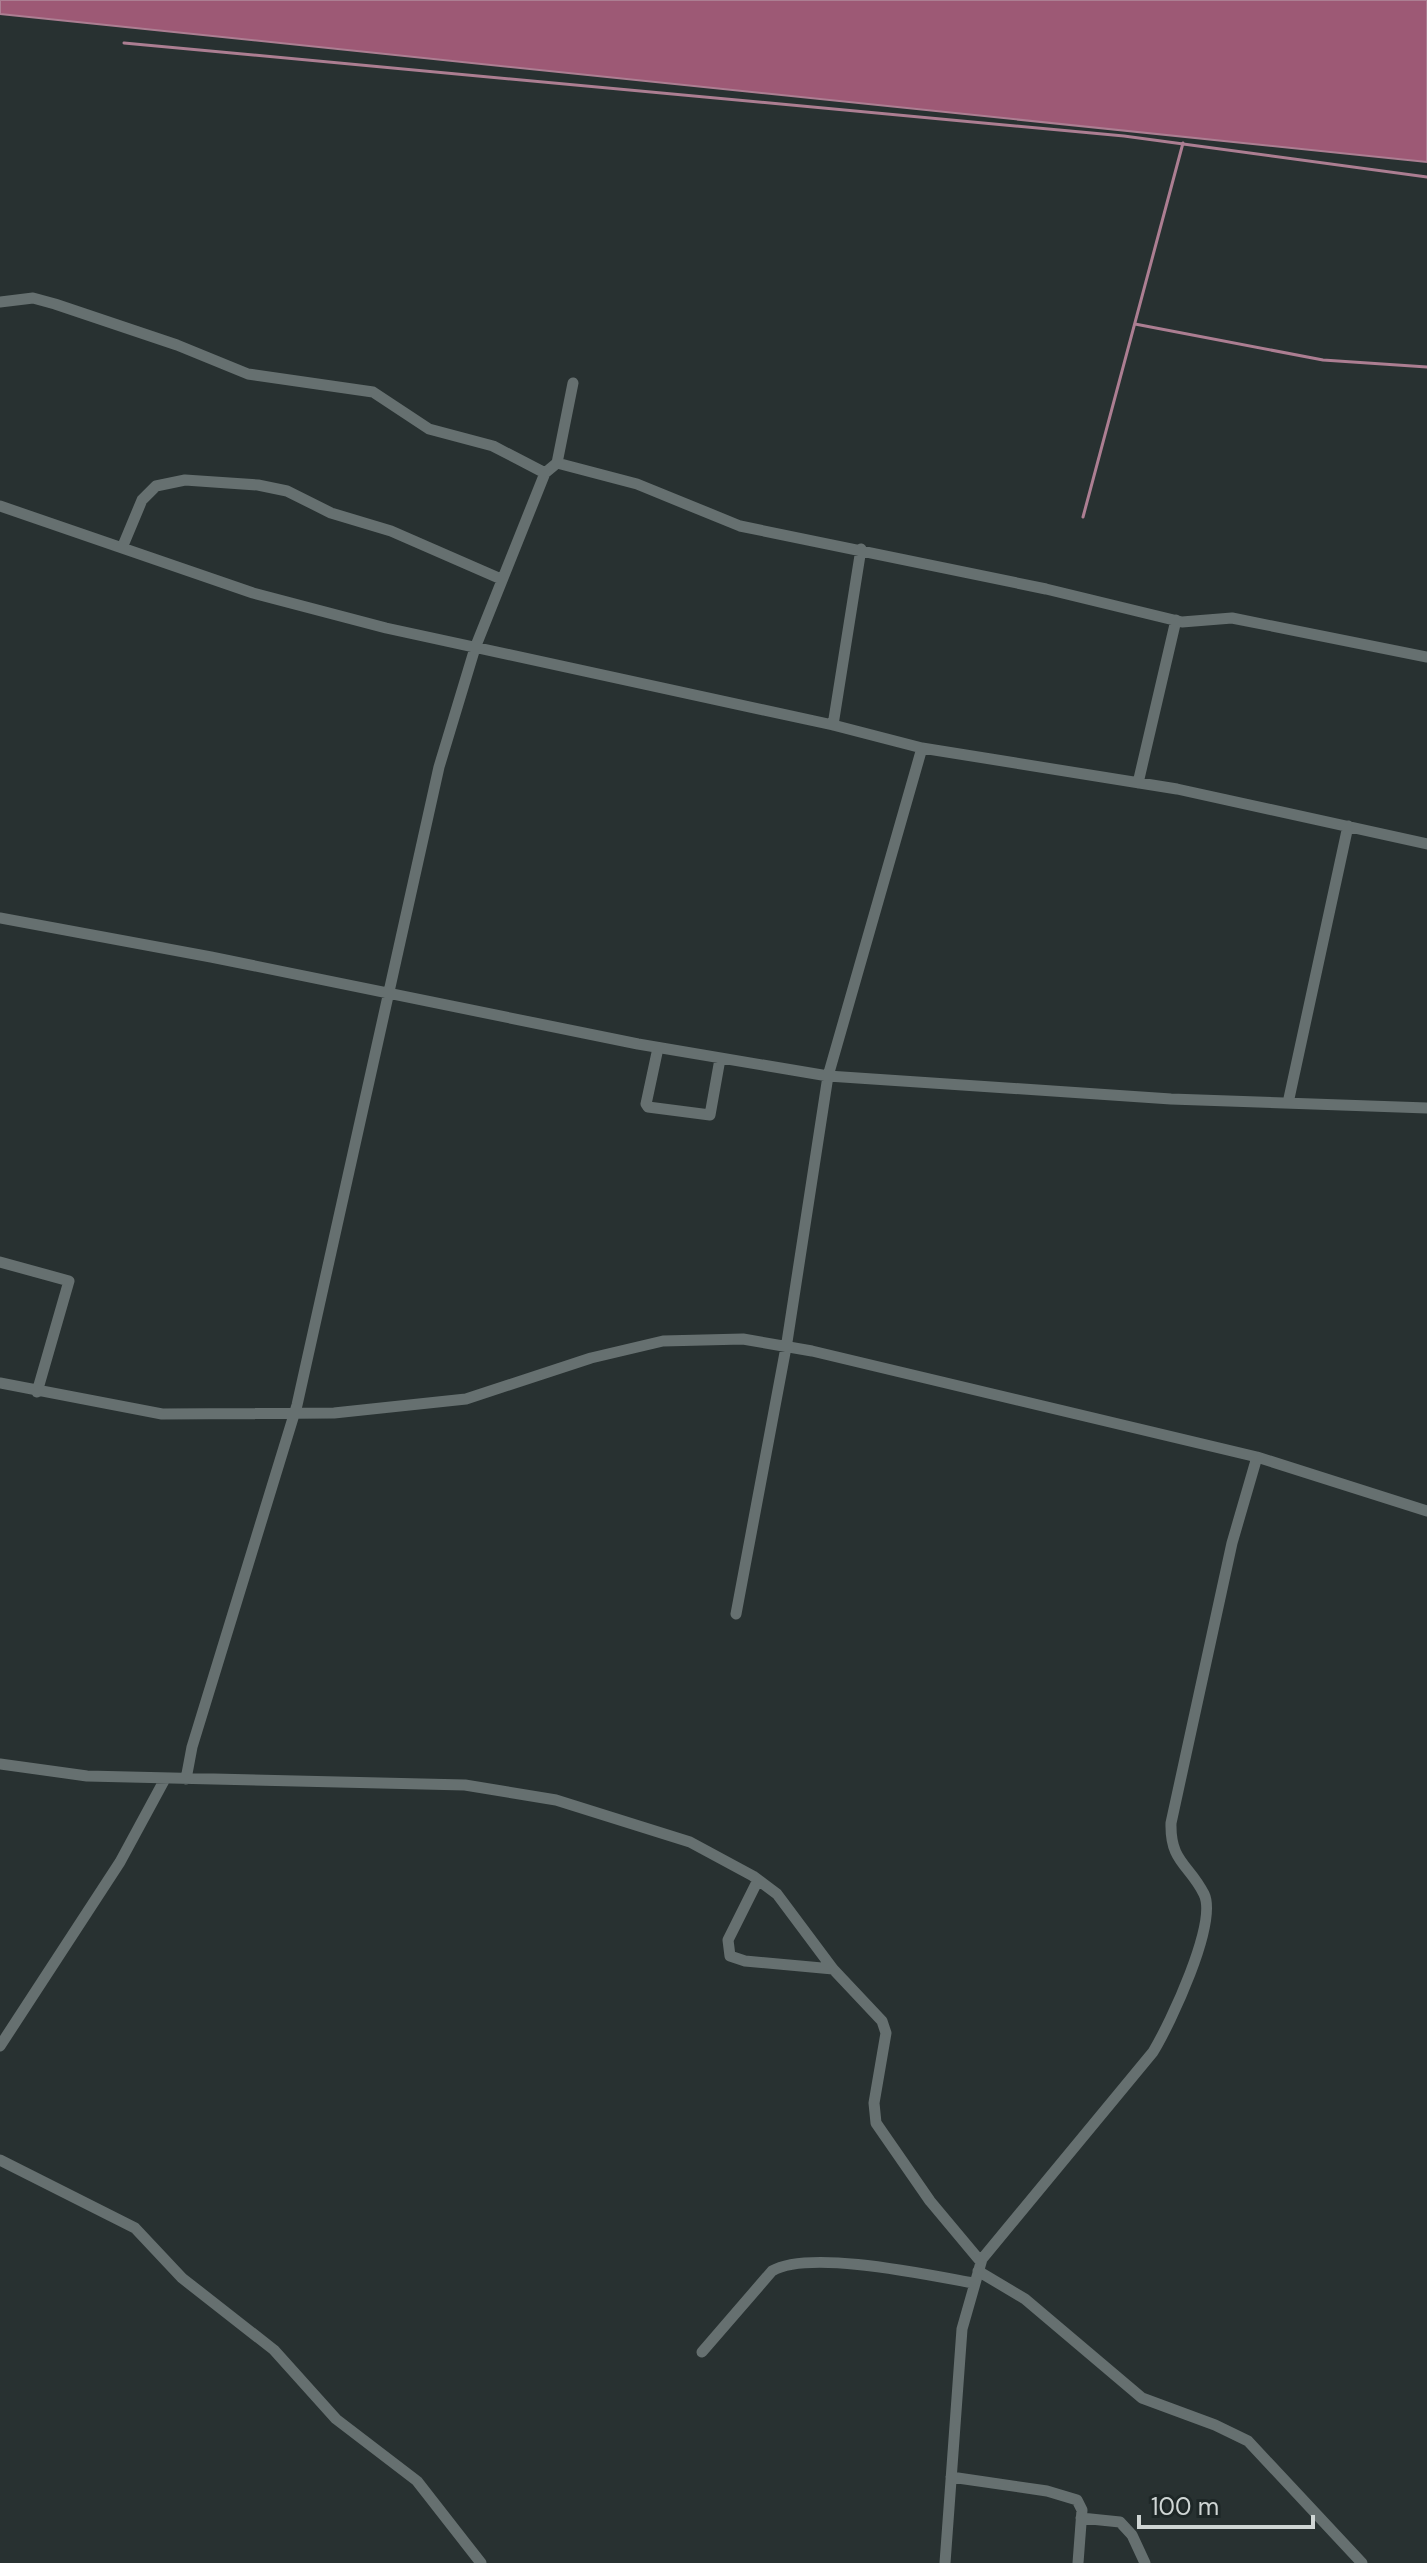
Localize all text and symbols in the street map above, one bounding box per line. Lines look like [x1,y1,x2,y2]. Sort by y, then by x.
scale bar [1139,2479,1313,2529]
text: 100 m [1151,2491,1219,2522]

